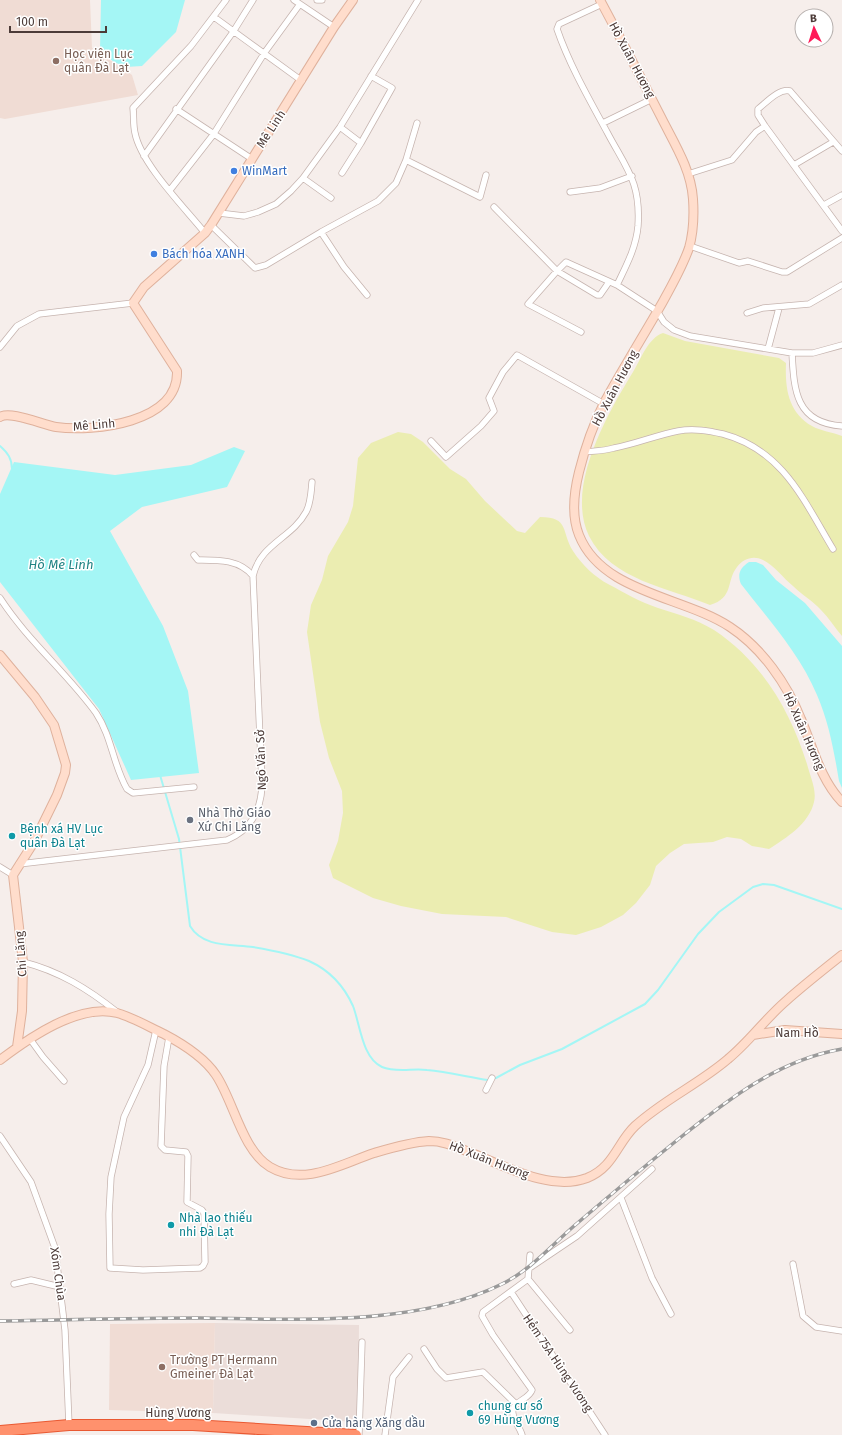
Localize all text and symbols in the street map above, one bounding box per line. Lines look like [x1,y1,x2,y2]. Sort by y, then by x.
scale bar [10,8,106,34]
north arrow [794,8,834,48]
text: B [809,12,817,25]
text: 100 m [16,15,48,29]
street label: Hồ Xuân Hương [606,19,659,101]
place label: Học viện Lục quân Đà Lạt [64,47,133,75]
marker: Học viện Lục quân Đà Lạt [51,56,61,66]
street label: Mê Linh [254,107,288,151]
place label: WinMart [242,164,288,178]
marker: WinMart [229,166,239,176]
place label: Bách hóa XANH [162,247,245,261]
marker: Bách hóa XANH [149,249,159,259]
street label: Hồ Xuân Hương [588,346,641,428]
street label: Mê Linh [72,416,116,434]
water label: Hồ Mê Linh [29,557,93,572]
street label: Hồ Xuân Hương [781,689,829,773]
street label: Ngô Văn Sở [253,728,269,791]
place label: Nhà Thờ Giáo Xứ Chi Lăng [198,806,271,834]
marker: Nhà Thờ Giáo Xứ Chi Lăng [185,815,195,825]
place label: Bệnh xá HV Lục quân Đà Lạt [20,822,103,850]
marker: Bệnh xá HV Lục quân Đà Lạt [7,831,17,841]
street label: Chi Lăng [12,930,30,977]
street label: Nam Hồ [775,1025,819,1040]
street label: Hồ Xuân Hương [447,1137,532,1182]
place label: Nhà lao thiếu nhi Đà Lạt [179,1210,252,1239]
marker: Nhà lao thiếu nhi Đà Lạt [166,1220,176,1230]
street label: Xóm Chùa [47,1246,69,1302]
street label: Hẻm 75A Hùng Vương [520,1312,596,1415]
place label: Trường PT Hermann Gmeiner Đà Lạt [170,1353,277,1381]
marker: Trường PT Hermann Gmeiner Đà Lạt [157,1362,167,1372]
place label: chung cư số 69 Hùng Vương [478,1398,560,1427]
street label: Hùng Vương [145,1406,211,1420]
marker: chung cư số 69 Hùng Vương [465,1408,475,1418]
place label: Cửa hàng Xăng dầu [322,1415,425,1430]
marker: Cửa hàng Xăng dầu [309,1418,319,1428]

